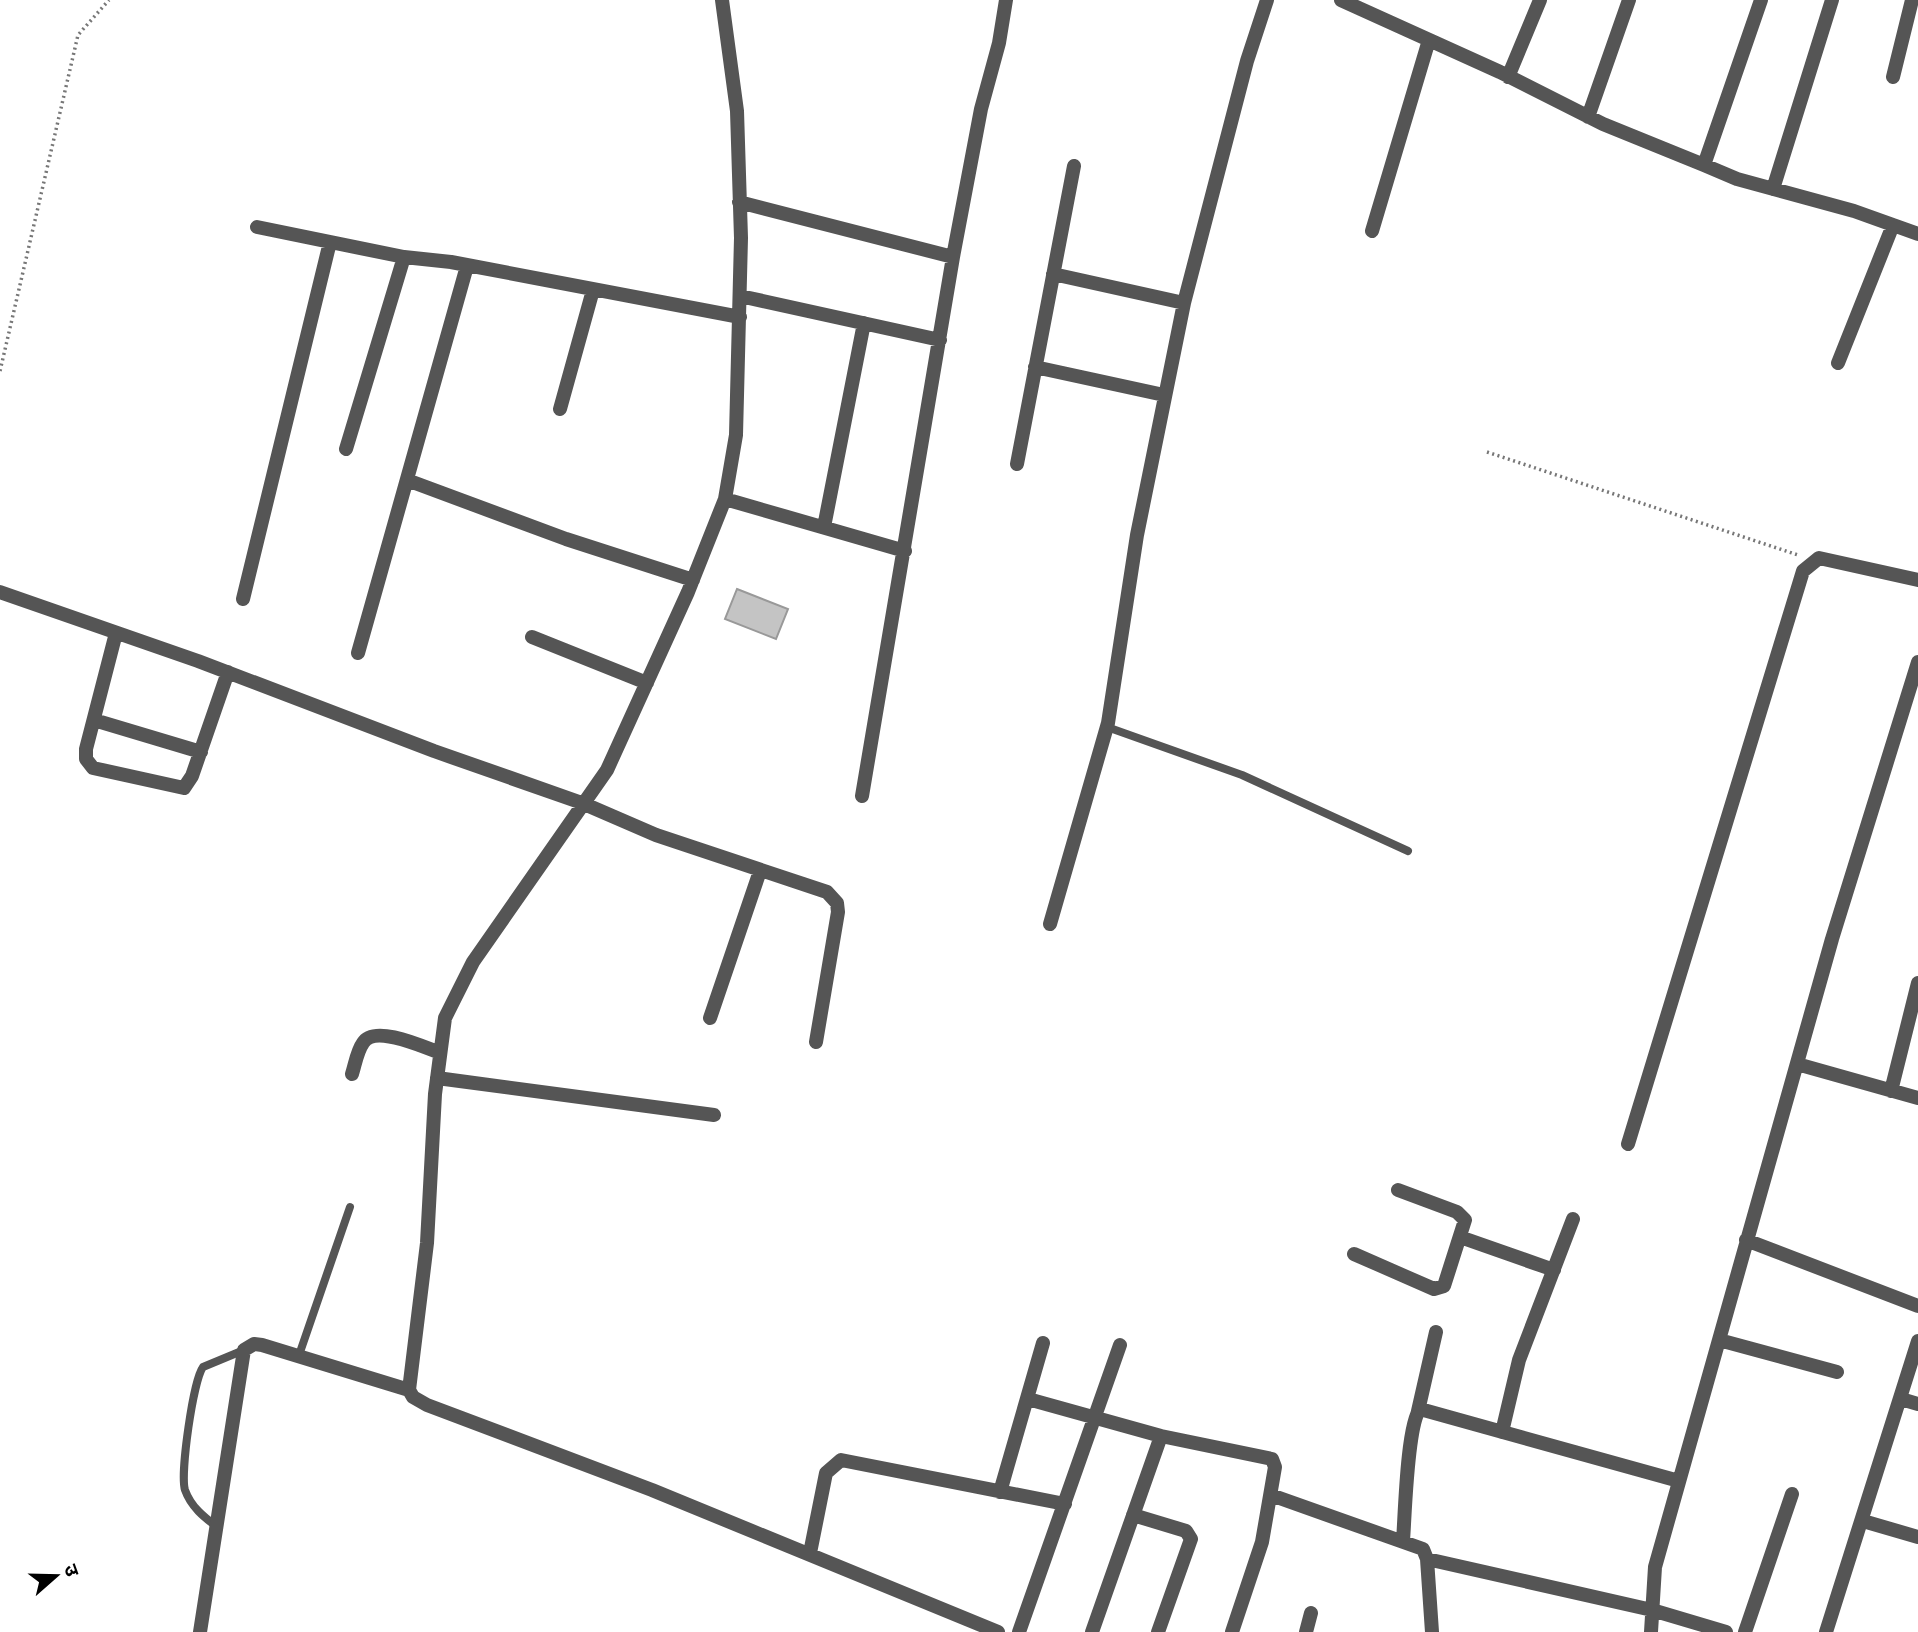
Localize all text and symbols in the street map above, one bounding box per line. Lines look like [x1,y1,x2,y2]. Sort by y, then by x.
north arrow [21,1541,91,1611]
text: उ [59,1561,85,1580]

